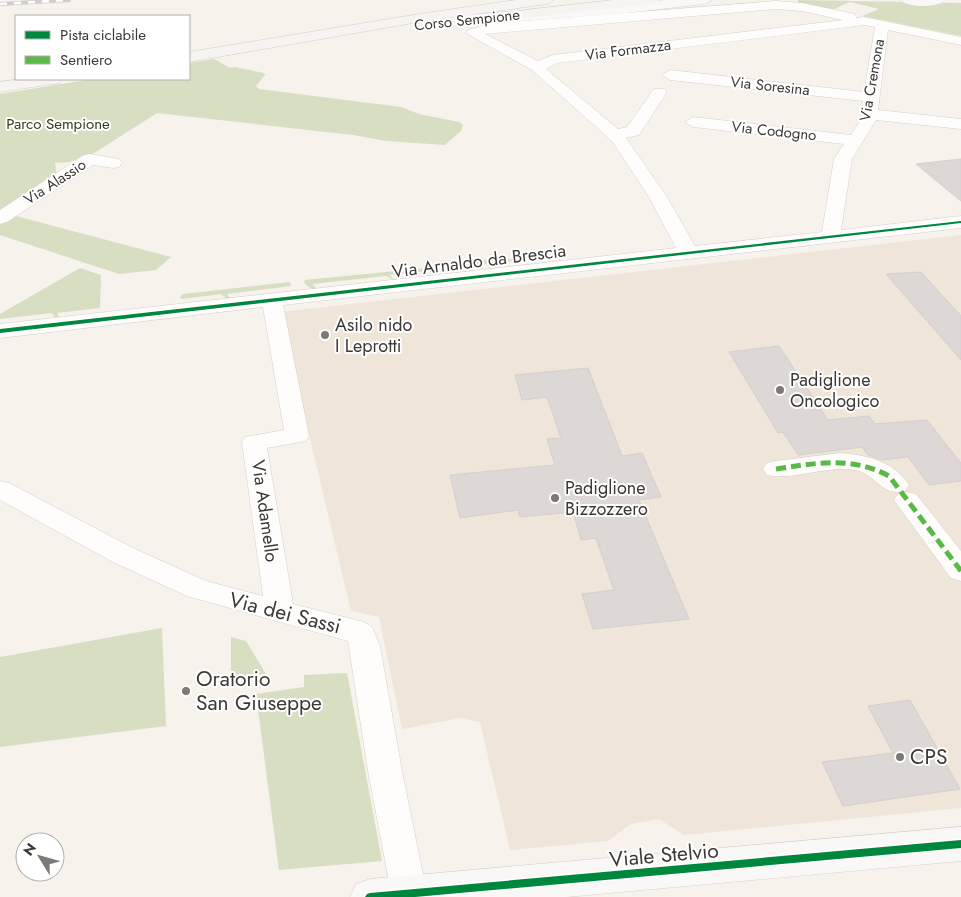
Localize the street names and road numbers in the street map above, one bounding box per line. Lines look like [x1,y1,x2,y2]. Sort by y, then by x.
street label: Corso Sempione [413,3,521,36]
street label: Via Formazza [584,34,672,66]
street label: Via Cremona [854,37,890,123]
street label: Via Soresina [729,71,811,101]
street label: Via Codogno [730,116,818,146]
street label: Via Alassio [20,154,90,210]
street label: Via Arnaldo da Brescia [390,237,568,285]
street label: Via Adamello [245,458,285,564]
street label: Via dei Sassi [226,585,344,641]
street label: Viale Stelvio [608,835,720,875]

